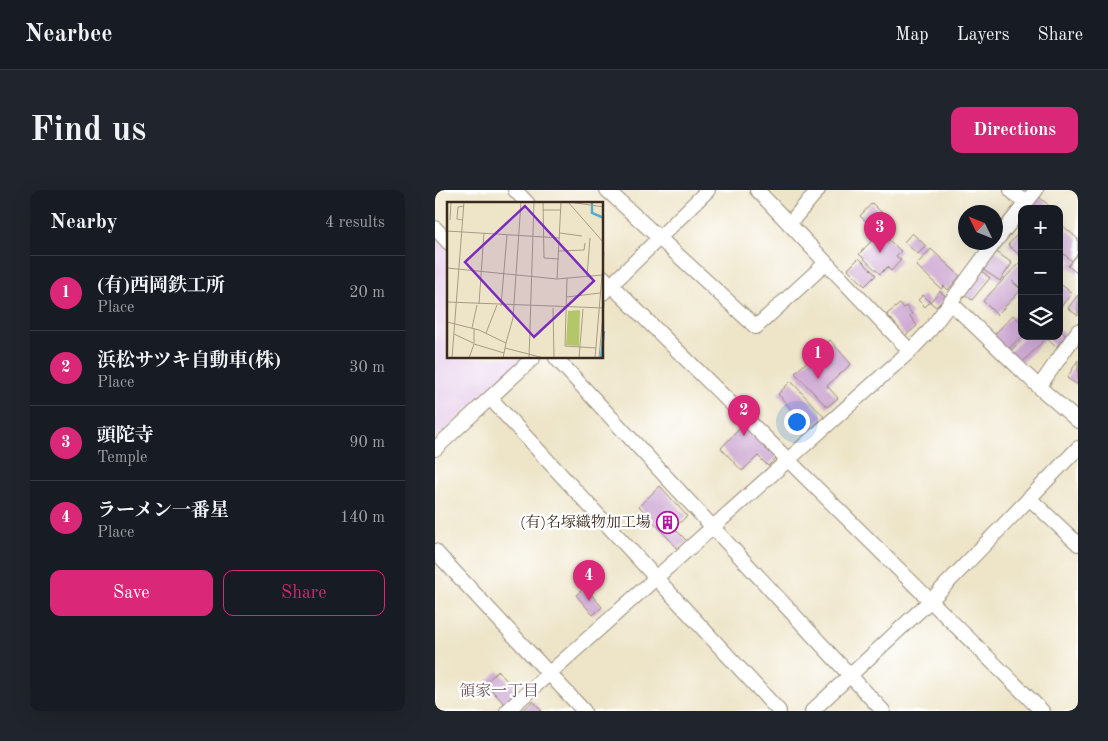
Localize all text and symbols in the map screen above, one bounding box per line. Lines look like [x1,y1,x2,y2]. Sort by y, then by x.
text: Nearbee [25,23,113,47]
text: Map [895,26,929,44]
text: Layers [957,26,1009,44]
text: Share [1037,26,1083,44]
button: Directions [951,107,1078,153]
text: Find us [30,113,146,148]
inset map [447,202,604,359]
north arrow [958,205,1003,250]
map controls [1018,205,1063,340]
button: + [1018,205,1063,250]
text: Nearby [50,212,118,233]
pin: 3 [864,212,896,253]
text: 4 results [325,215,385,231]
button: − [1018,250,1063,295]
text: (有)西岡鉄工所 [97,277,225,296]
text: 1 [61,285,71,301]
text: 20 m [349,285,385,301]
button: layers [1018,295,1063,340]
text: Place [97,300,134,316]
pin: 1 [802,338,834,379]
text: 浜松サツキ自動車(株) [97,352,281,371]
text: 2 [61,360,71,376]
text: 30 m [349,360,385,376]
text: Place [97,375,134,391]
pin: 2 [728,395,760,436]
your location [784,409,810,435]
text: 頭陀寺 [97,427,154,446]
text: 3 [61,435,71,451]
text: 90 m [349,435,385,451]
text: Temple [97,450,147,466]
text: ラーメン一番星 [97,502,229,521]
text: 4 [61,510,71,526]
text: 140 m [340,510,385,526]
building icon: (有)名塚織物加工場 [655,510,679,534]
place label: (有)名塚織物加工場 [520,514,651,531]
text: Place [97,525,134,541]
pin: 4 [573,560,605,601]
button: Save [50,570,213,616]
button: Share [223,570,385,616]
district label: 領家一丁目 [459,682,539,700]

